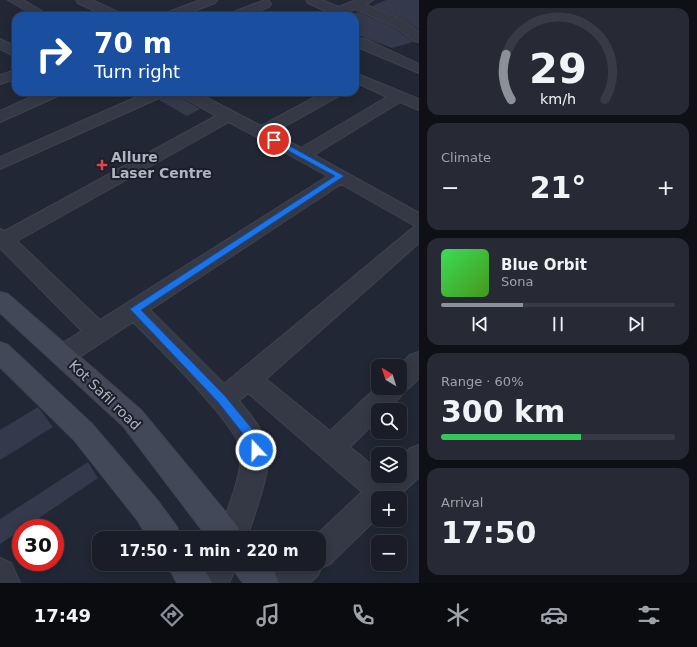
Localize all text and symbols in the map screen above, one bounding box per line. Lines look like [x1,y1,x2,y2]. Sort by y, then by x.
text: 70 m [94,27,172,60]
icon: right [28,28,80,80]
text: 29 [529,43,587,92]
text: Turn right [94,61,180,82]
text: km/h [540,90,576,106]
pin [257,123,291,157]
icon: arrive [263,129,285,151]
place label: Allure Laser Centre [111,149,212,181]
text: Climate [441,150,491,165]
marker: Allure Laser Centre [96,159,108,171]
text: 21° [530,170,586,205]
text: − [441,175,459,200]
text: + [657,175,675,200]
text: Blue Orbit [501,256,587,274]
text: Sona [501,274,533,289]
icon: previous [469,313,491,335]
icon: pause [547,313,569,335]
icon: next [625,313,647,335]
street label: Kot Safil road [66,357,144,433]
north arrow [371,359,407,395]
map controls [371,359,407,571]
text: Range · 60% [441,374,524,389]
text: 300 km [441,394,565,429]
button: search [371,403,407,439]
position arrow [235,429,277,471]
button: layers [371,447,407,483]
button: + [371,491,407,527]
text: Arrival [441,495,483,510]
text: 17:50 [441,515,537,550]
speed limit sign: 30 [12,519,64,571]
button: − [371,535,407,571]
text: 17:50 · 1 min · 220 m [119,542,299,560]
icon: directions [158,601,186,629]
icon: music [254,601,282,629]
icon: phone [349,601,377,629]
icon: climate [444,601,472,629]
icon: car [540,601,568,629]
icon: filters [635,601,663,629]
text: 17:49 [34,605,91,626]

